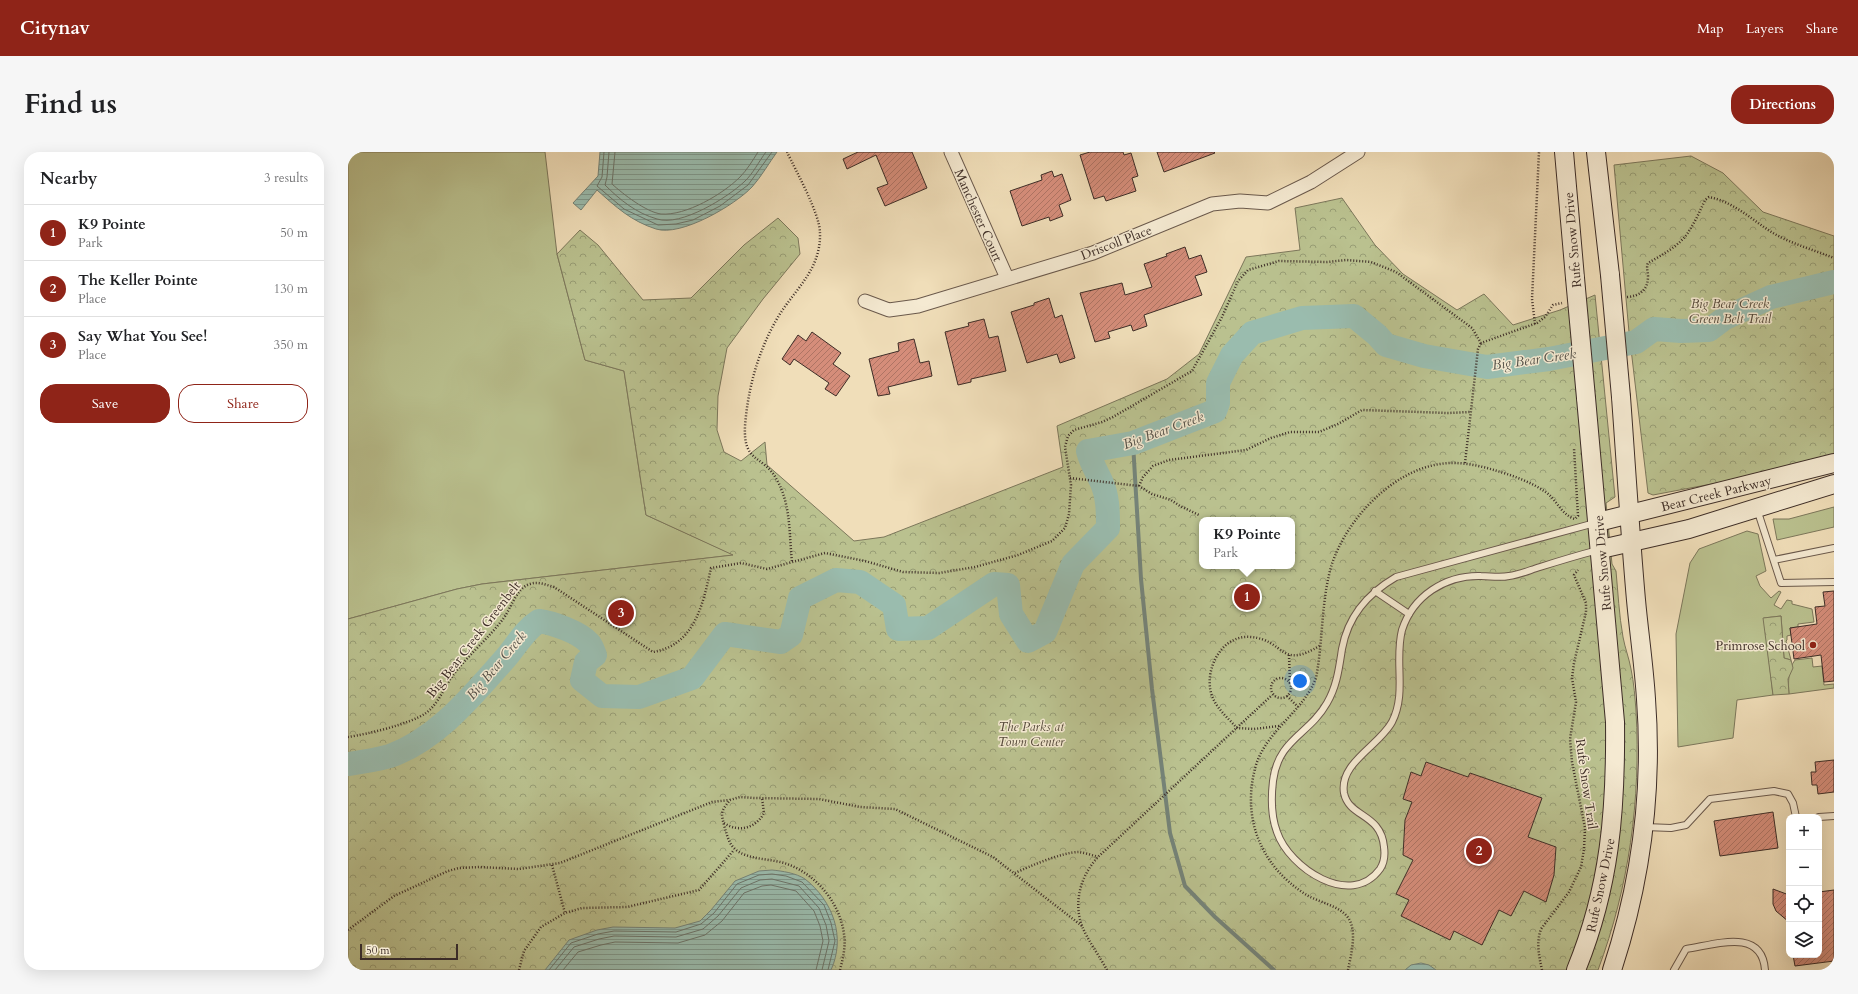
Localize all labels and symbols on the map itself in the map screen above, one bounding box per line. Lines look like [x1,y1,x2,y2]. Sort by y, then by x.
street label: Manchester Court [950,166,1007,265]
street label: Rufe Snow Drive [1560,191,1586,288]
street label: Driscoll Place [1078,221,1155,265]
park label: Big Bear Creek Green Belt Trail [1689,295,1772,328]
water label: Big Bear Creek [1491,344,1577,375]
water label: Big Bear Creek [1120,407,1206,454]
street label: Bear Creek Parkway [1659,471,1774,516]
street label: Rufe Snow Drive [1590,514,1616,611]
street label: Big Bear Creek Greenbelt [423,578,523,700]
pin: 1 [1234,582,1260,612]
pin: 3 [608,598,634,628]
water label: Big Bear Creek [462,627,530,703]
place label: Primrose School [1715,637,1806,655]
marker: Primrose School [1808,640,1818,650]
your location [1290,671,1310,691]
park label: The Parks at Town Center [998,718,1065,751]
street label: Rufe Snow Trail [1571,738,1601,831]
pin: 2 [1466,836,1492,866]
street label: Rufe Snow Drive [1582,836,1620,934]
scale bar [360,942,458,961]

